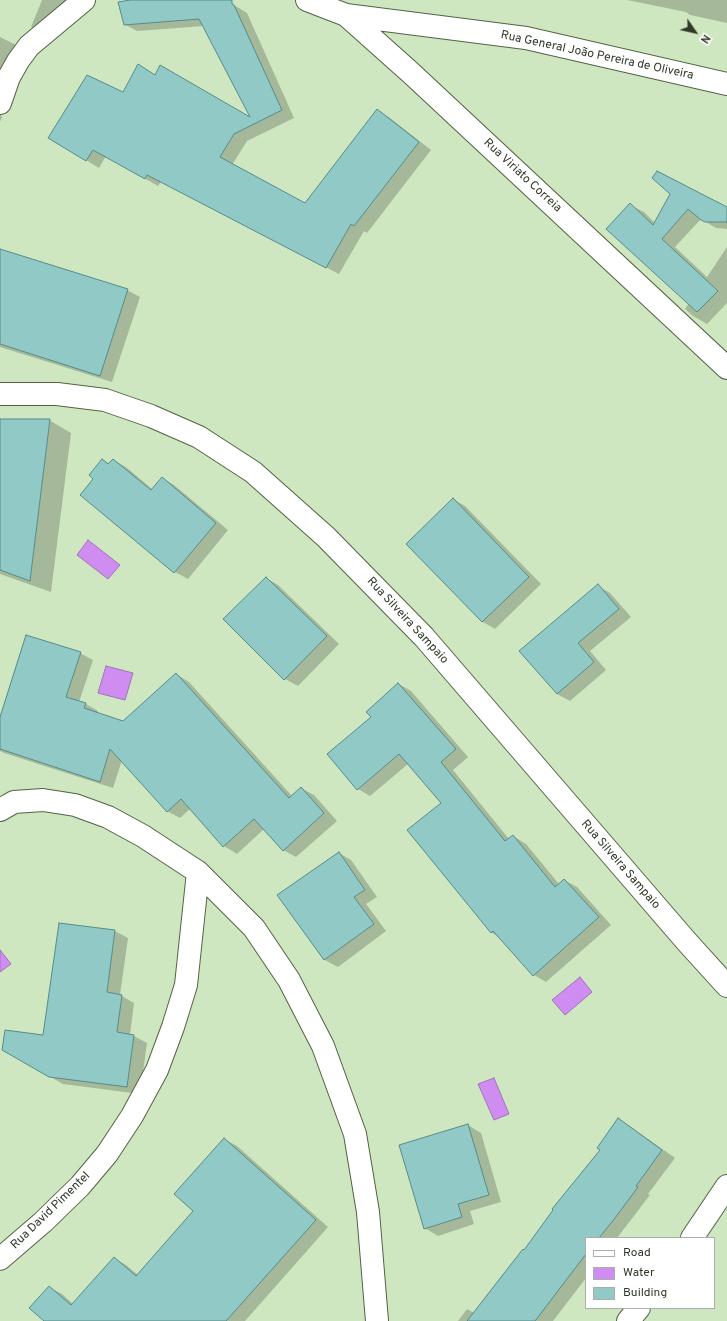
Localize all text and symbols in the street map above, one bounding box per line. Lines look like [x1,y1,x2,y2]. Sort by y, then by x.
north arrow [675,12,715,52]
street label: Rua General João Pereira de Oliveira [499,28,695,84]
text: N [697,32,713,46]
street label: Rua Viriato Correia [480,136,564,216]
street label: Rua Silveira Sampaio [363,575,451,667]
street label: Rua Silveira Sampaio [577,818,663,912]
street label: Rua David Pimentel [8,1169,94,1253]
legend [585,1237,715,1309]
text: Road [623,1245,651,1261]
text: Water [623,1265,655,1281]
text: Building [623,1285,667,1301]

